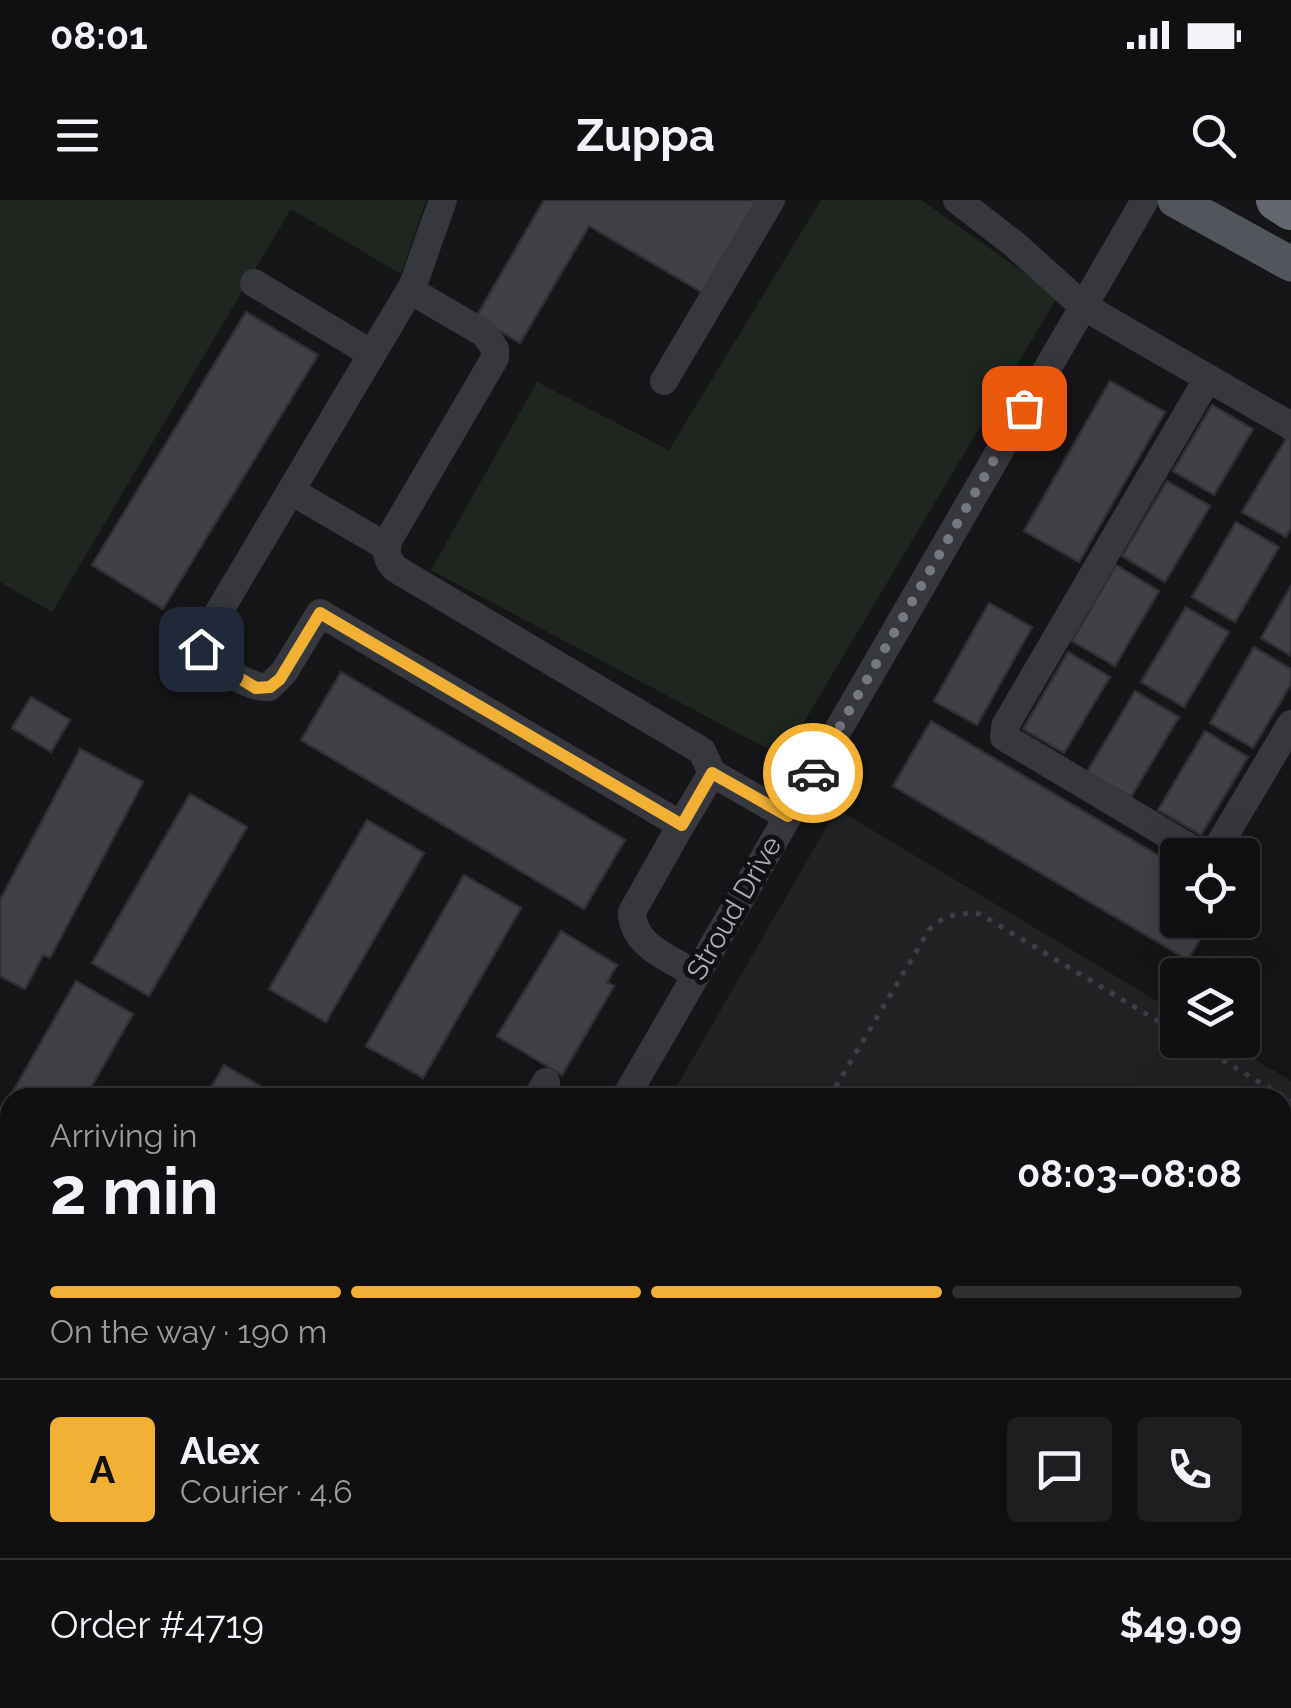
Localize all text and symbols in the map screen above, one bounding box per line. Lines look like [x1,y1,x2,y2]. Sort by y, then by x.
text: 08:01 [50,13,148,58]
icon: menu [50,108,105,163]
icon: search [1186,108,1241,163]
text: Zuppa [576,109,715,162]
pin [982,366,1067,451]
icon: bag [997,381,1052,436]
pin [159,607,244,692]
icon: home [174,622,229,677]
courier [763,723,863,823]
icon: car [786,746,841,801]
street label: Stroud Drive [680,830,788,986]
map controls [1160,838,1260,1058]
button: locate [1160,838,1260,938]
button: layers [1160,958,1260,1058]
text: Arriving in [50,1117,197,1154]
text: 08:03–08:08 [1017,1151,1242,1196]
text: 2 min [50,1153,219,1229]
text: On the way · 190 m [50,1313,327,1350]
button: chat [1007,1417,1112,1522]
button: phone [1137,1417,1242,1522]
text: Alex [180,1428,260,1473]
text: A [90,1447,115,1492]
text: Courier · 4.6 [180,1473,353,1510]
text: Order #4719 [50,1602,264,1647]
text: $49.09 [1120,1602,1242,1647]

